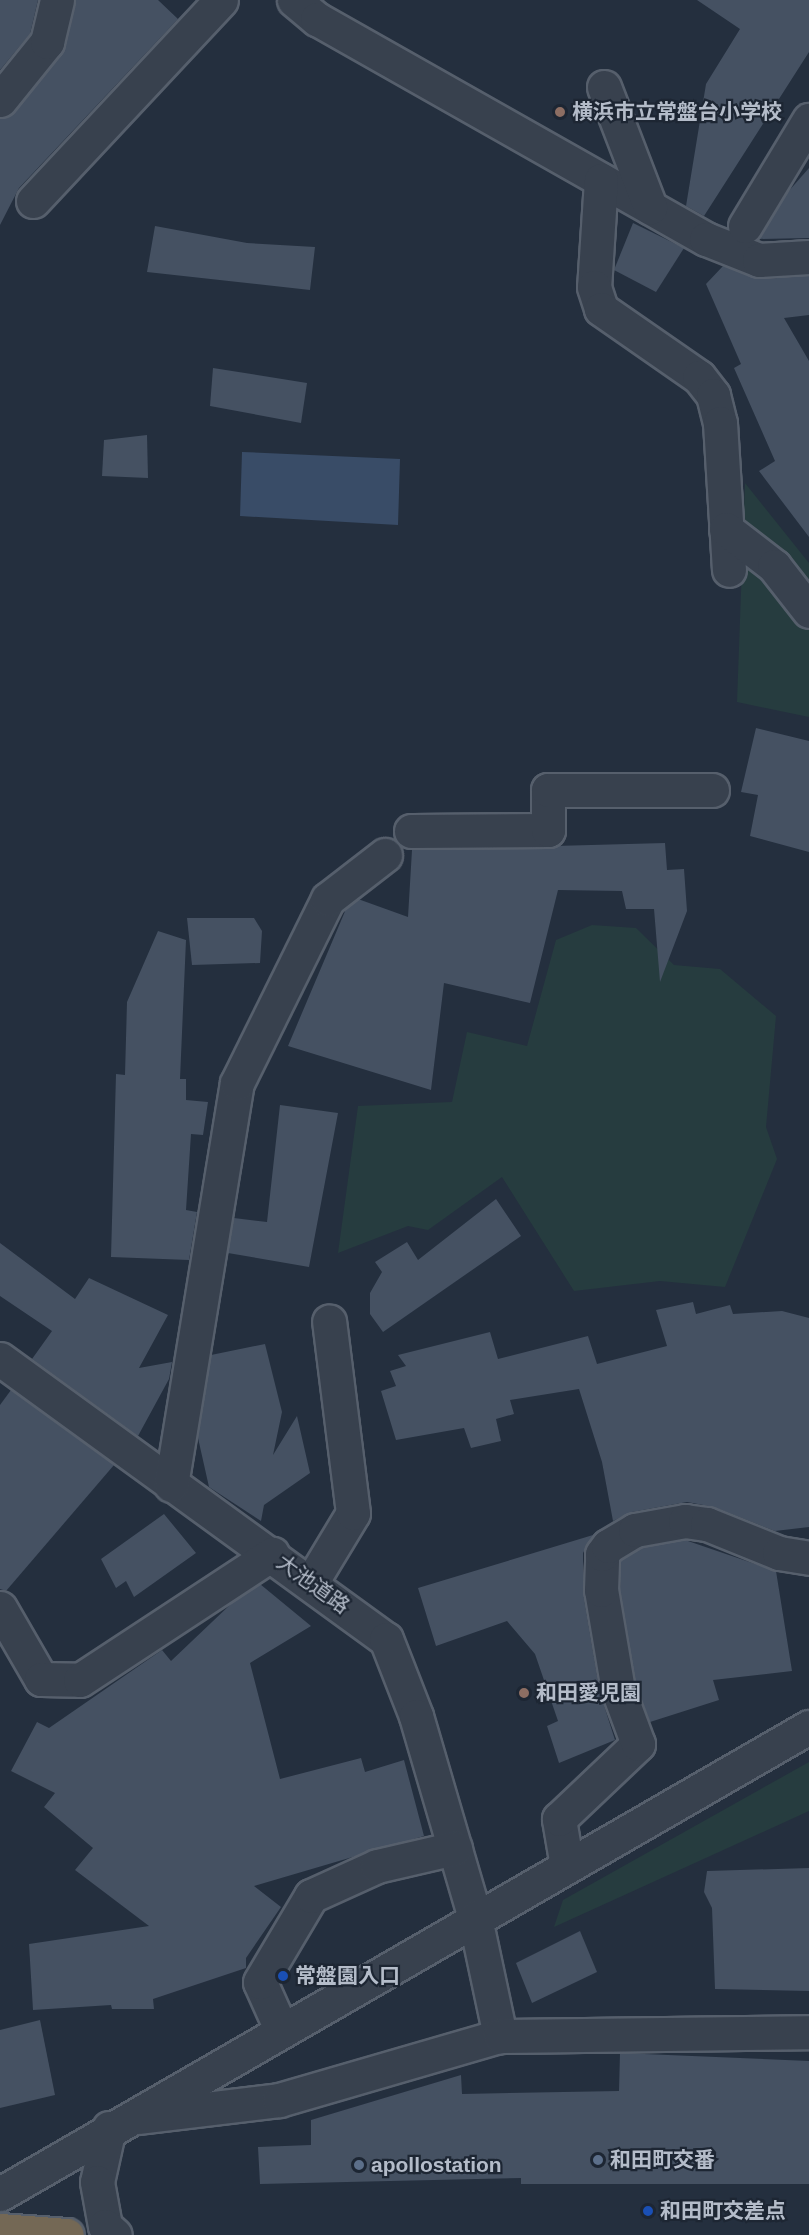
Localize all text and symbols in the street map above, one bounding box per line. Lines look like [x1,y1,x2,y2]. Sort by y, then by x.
place label: 横浜市立常盤台小学校 [572,99,782,125]
marker: 横浜市立常盤台小学校 [553,105,567,119]
street label: 大池道路 [272,1549,354,1619]
place label: 和田愛児園 [536,1680,641,1706]
marker: 和田愛児園 [517,1686,531,1700]
place label: 常盤園入口 [295,1963,400,1989]
marker: 常盤園入口 [276,1969,290,1983]
place label: 和田町交番 [610,2147,715,2173]
place label: apollostation [371,2152,502,2178]
marker: 和田町交番 [591,2153,605,2167]
marker: apollostation [352,2158,366,2172]
place label: 和田町交差点 [660,2198,786,2224]
marker: 和田町交差点 [641,2204,655,2218]

